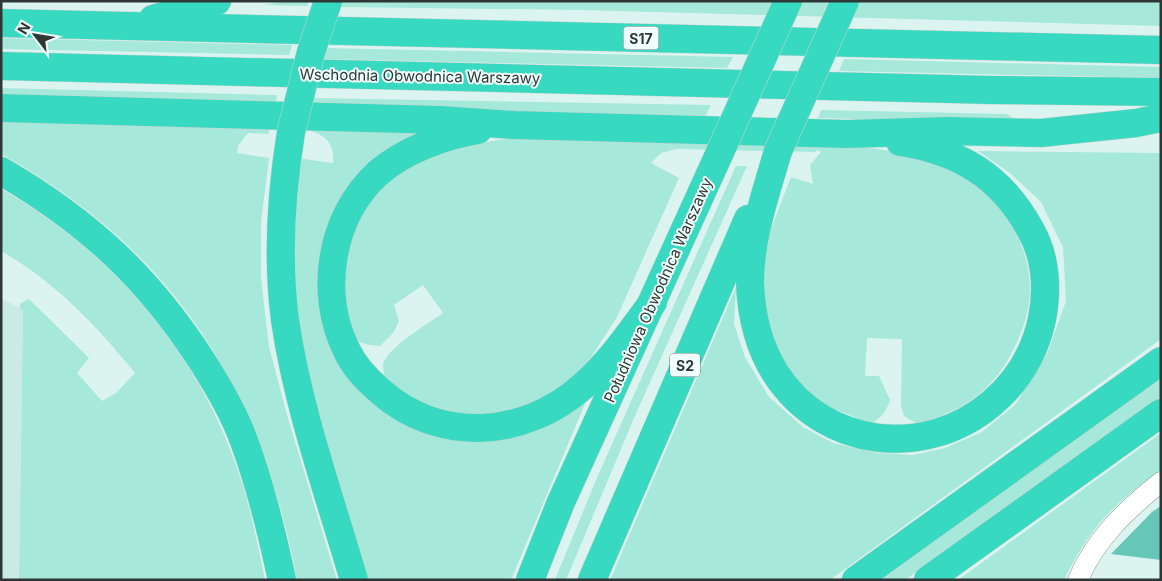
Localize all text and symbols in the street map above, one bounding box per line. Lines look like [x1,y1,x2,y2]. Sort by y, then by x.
north arrow [10,10,60,60]
text: N [13,19,33,37]
road number: S17 [624,26,658,49]
street label: Wschodnia Obwodnica Warszawy [299,64,541,88]
street label: Południowa Obwodnica Warszawy [600,174,717,405]
road number: S2 [670,354,700,376]

